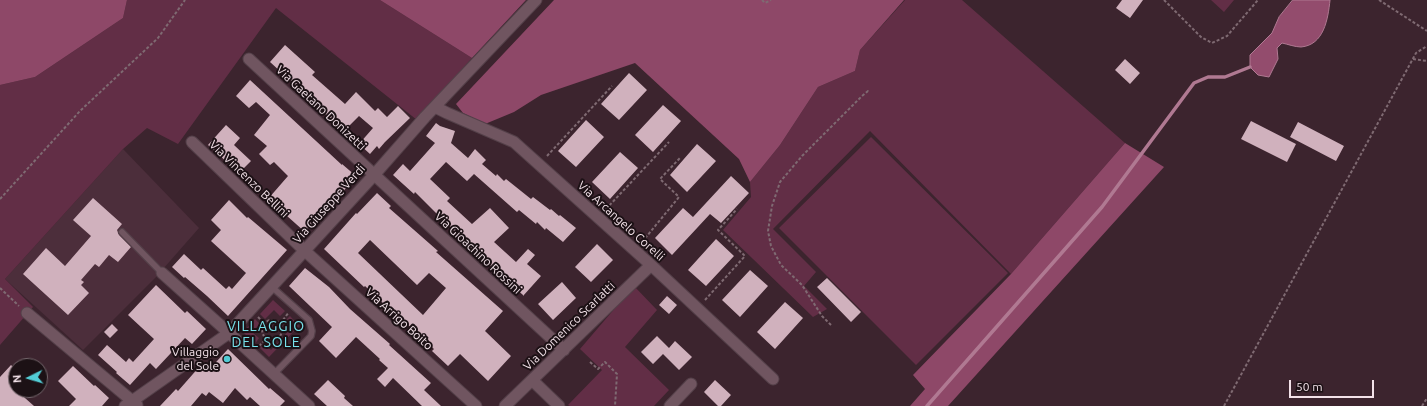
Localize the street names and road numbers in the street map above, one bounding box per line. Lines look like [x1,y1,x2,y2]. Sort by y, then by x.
street label: Via Gaetano Donizetti [273,63,369,153]
street label: Via Vincenzo Bellini [206,137,292,221]
street label: Via Giuseppe Verdi [290,162,368,246]
street label: Via Arcangelo Corelli [575,178,667,264]
street label: Via Gioachino Rossini [432,209,524,297]
street label: Via Domenico Scarlatti [520,279,618,373]
street label: Via Arrigo Boito [362,285,436,353]

